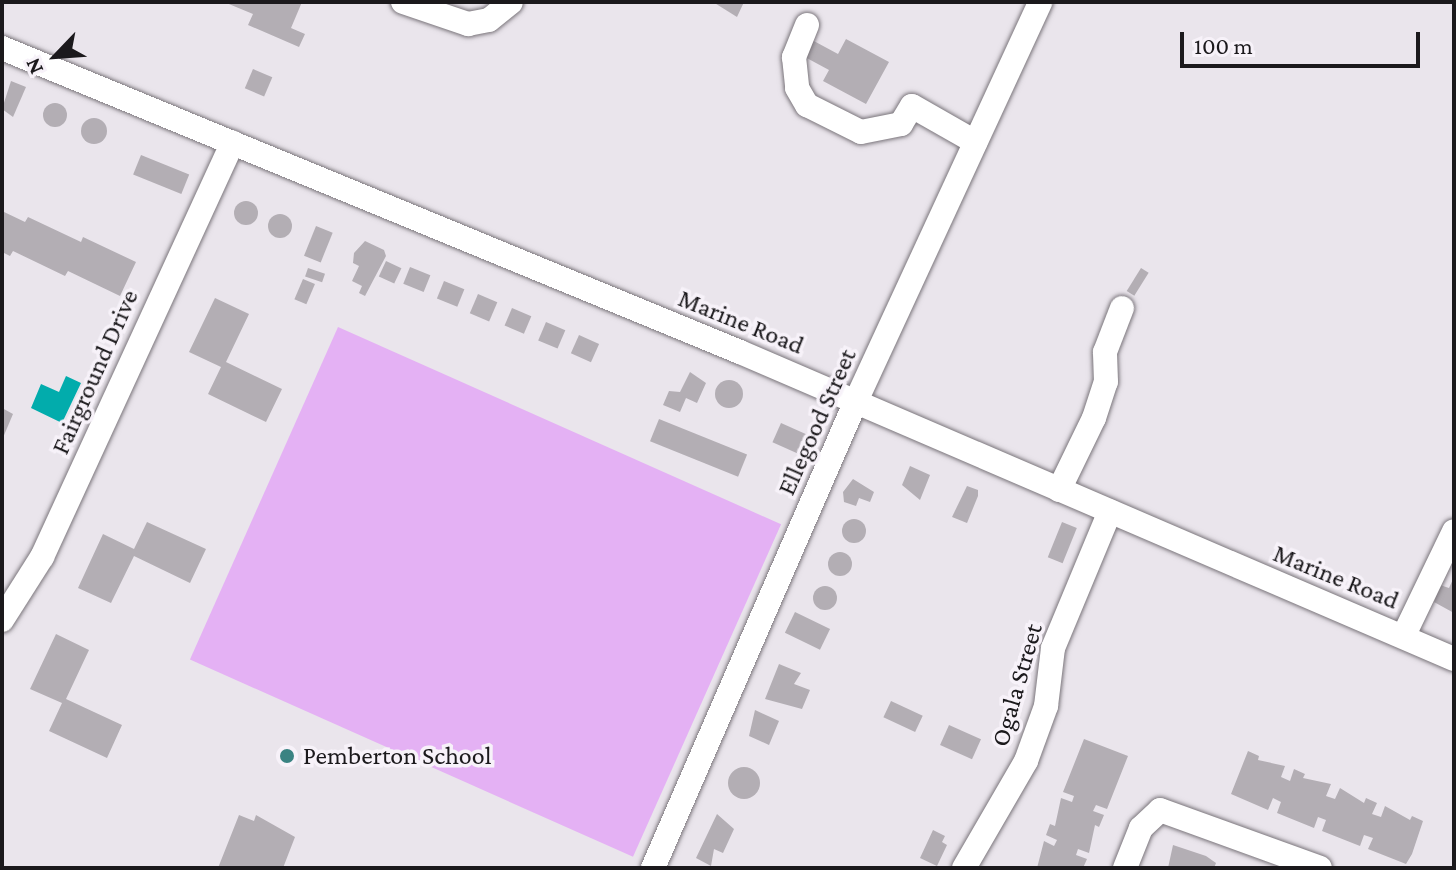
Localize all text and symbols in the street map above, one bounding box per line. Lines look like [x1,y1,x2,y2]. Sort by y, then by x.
north arrow [16,16,96,96]
scale bar [1184,16,1424,66]
text: 100 m [1194,32,1253,59]
text: N [19,54,48,78]
street label: Marine Road [674,283,808,361]
street label: Fairground Drive [45,285,145,459]
street label: Ellegood Street [771,344,863,500]
street label: Marine Road [1269,538,1403,616]
street label: Ogala Street [985,620,1049,750]
place label: Pemberton School [303,740,491,772]
marker: Pemberton School [278,747,296,765]

